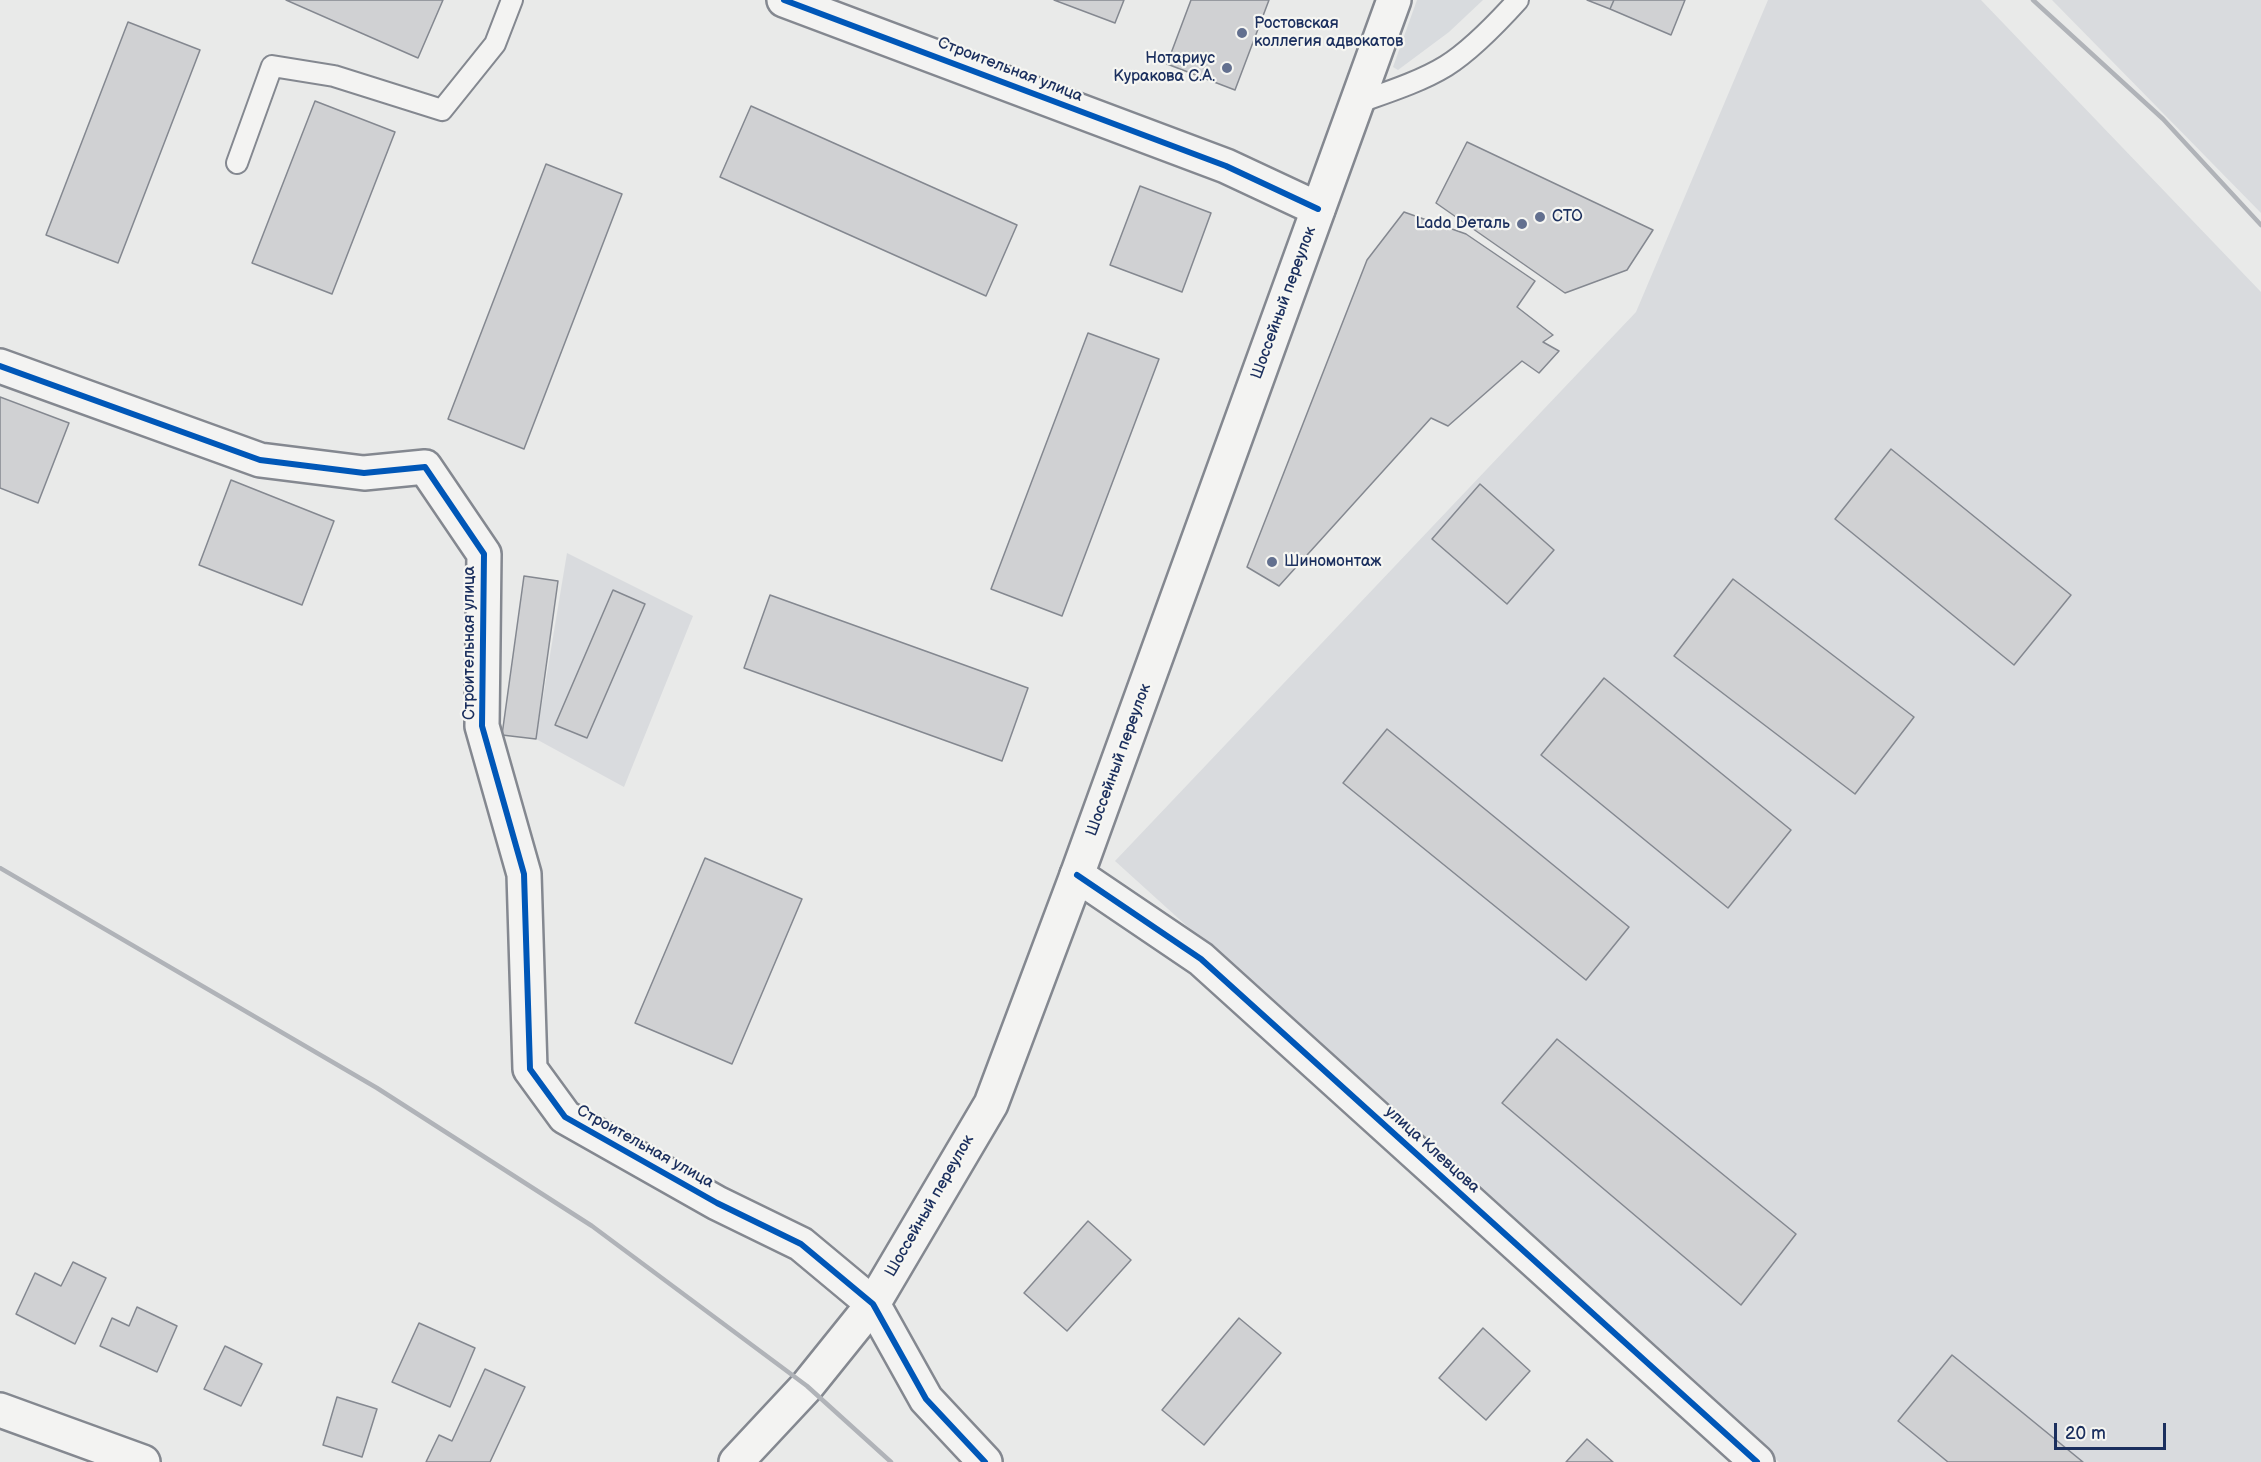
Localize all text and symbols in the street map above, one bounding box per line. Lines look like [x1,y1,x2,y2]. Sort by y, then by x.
place label: Ростовская коллегия адвокатов [1254,14,1403,52]
marker: Ростовская коллегия адвокатов [1235,26,1249,40]
street label: Строительная улица [935,33,1085,107]
place label: Нотариус Куракова С.А. [1113,49,1215,87]
marker: Нотариус Куракова С.А. [1220,61,1234,75]
place label: СТО [1552,207,1583,227]
marker: СТО [1533,210,1547,224]
place label: Lada Dеталь [1416,214,1510,234]
marker: Lada Dеталь [1515,217,1529,231]
street label: Шоссейный переулок [1247,224,1321,382]
place label: Шиномонтаж [1284,552,1381,572]
marker: Шиномонтаж [1265,555,1279,569]
street label: Строительная улица [460,566,480,720]
street label: Шоссейный переулок [1082,681,1156,839]
street label: Строительная улица [573,1101,717,1193]
street label: улица Клевцова [1381,1102,1483,1198]
street label: Шоссейный переулок [881,1131,979,1281]
scale bar [2057,1411,2170,1449]
text: 20 m [2065,1423,2106,1444]

